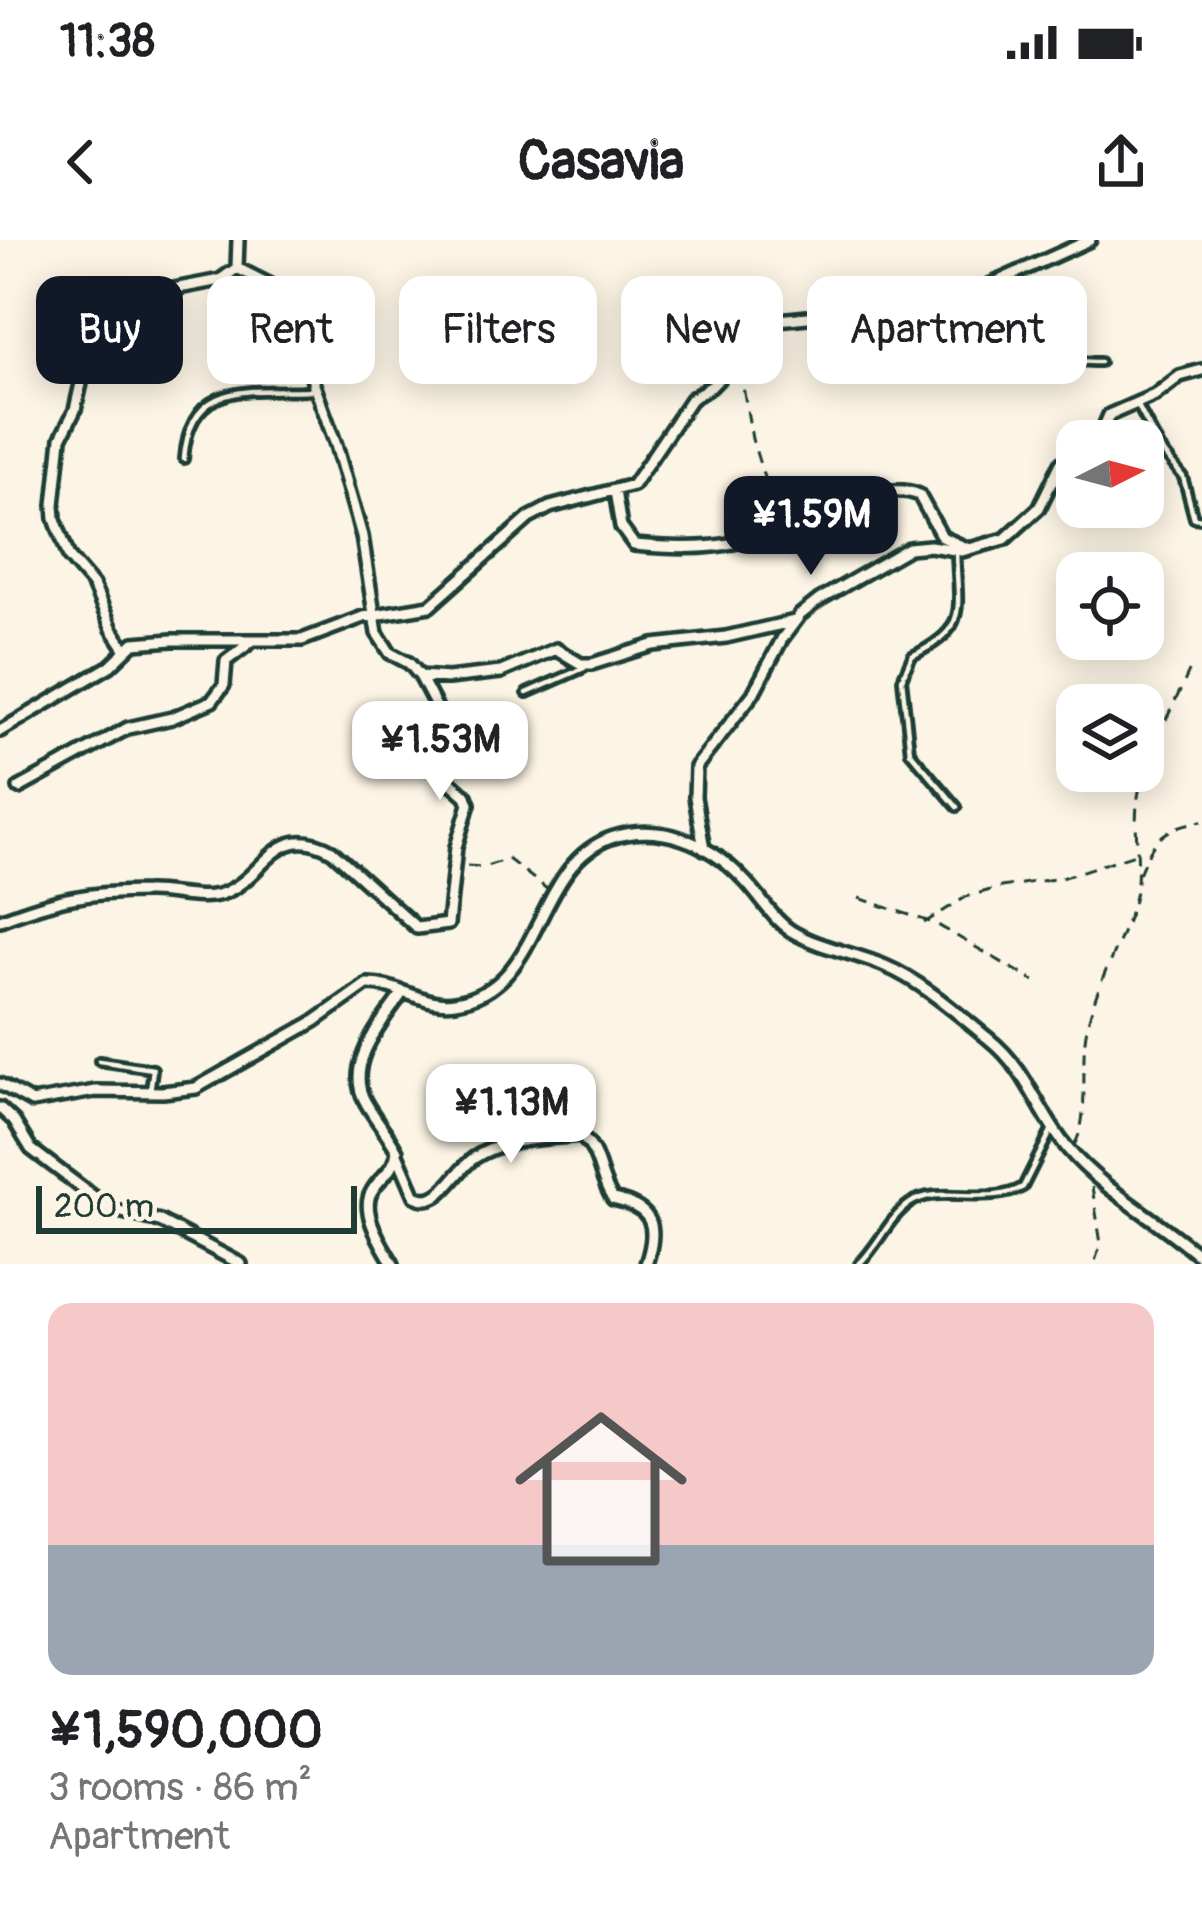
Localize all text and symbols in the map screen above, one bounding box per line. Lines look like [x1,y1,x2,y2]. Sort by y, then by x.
text: 11:38 [60,14,155,70]
text: Casavia [518,128,684,196]
icon: back [48,129,114,195]
icon: share [1088,129,1154,195]
chip: Buy [36,276,183,384]
chip: Rent [207,276,375,384]
chip: Filters [399,276,597,384]
chip: New [621,276,783,384]
chip: Apartment [807,276,1087,384]
north arrow [1056,420,1164,528]
map controls [1056,420,1164,792]
pin: ¥1.59M [713,476,909,578]
text: ¥1.59M [751,490,871,539]
button: locate [1056,552,1164,660]
button: layers [1056,684,1164,792]
pin: ¥1.53M [342,701,538,803]
text: ¥1.53M [379,715,501,764]
pin: ¥1.13M [413,1064,609,1166]
text: ¥1.13M [453,1078,569,1127]
scale bar [36,1180,357,1233]
text: 200 m [54,1186,154,1227]
icon: home [493,1381,709,1597]
text: ¥1,590,000 [48,1699,322,1763]
text: 3 rooms · 86 m² [48,1763,312,1812]
text: Apartment [48,1812,230,1861]

